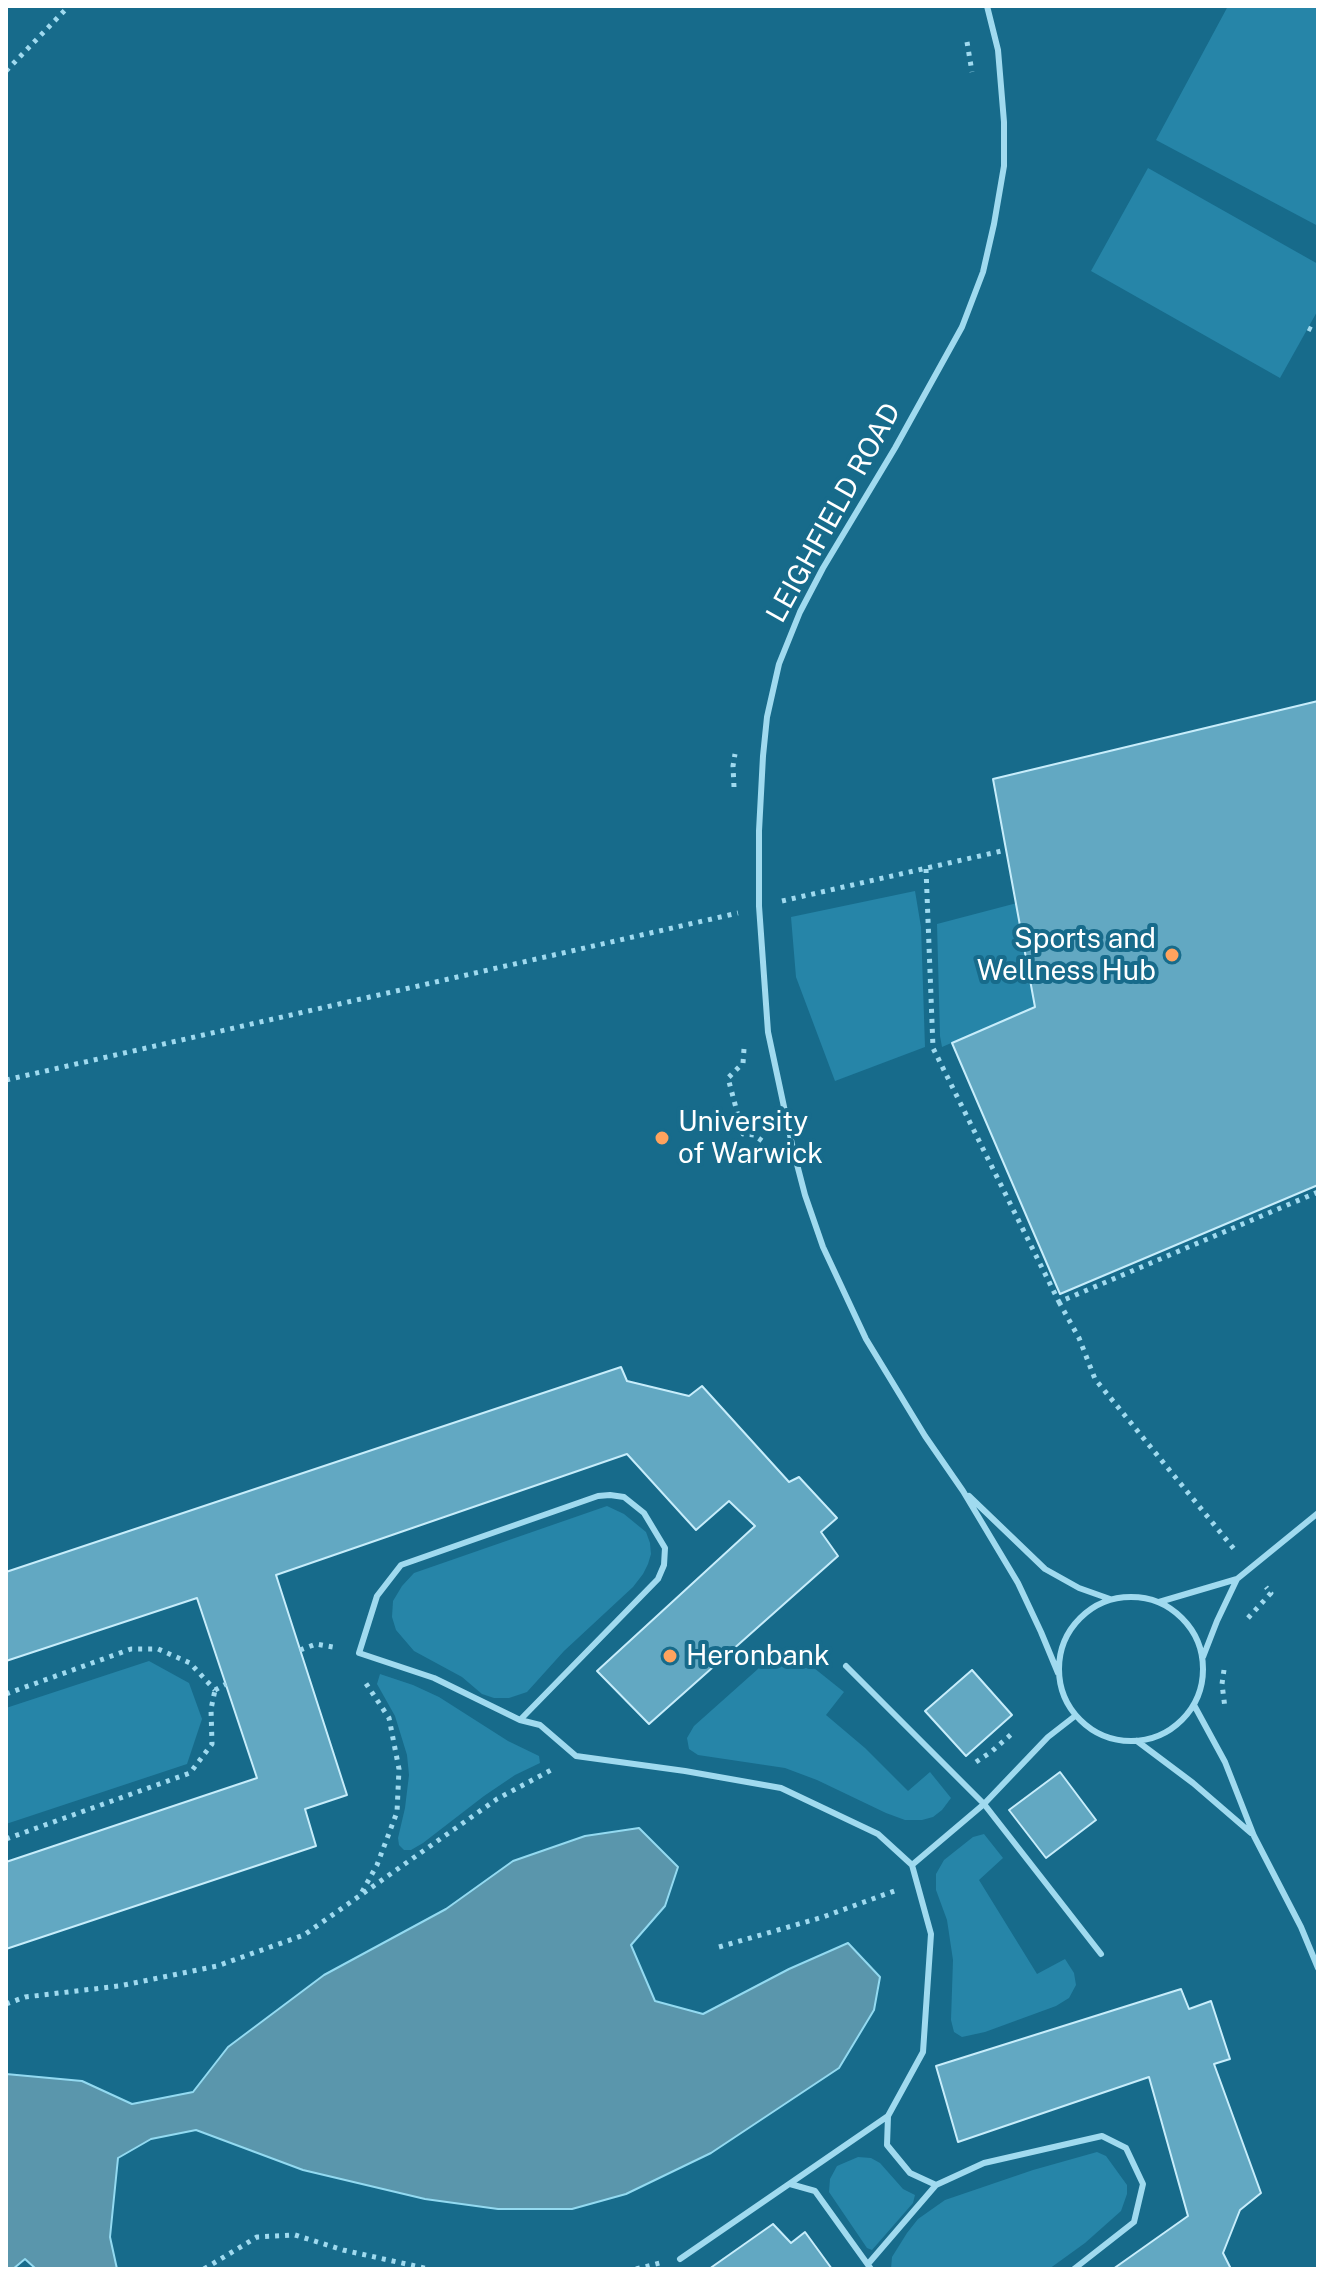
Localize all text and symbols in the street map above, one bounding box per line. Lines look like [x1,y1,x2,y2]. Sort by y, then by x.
street label: LEIGHFIELD ROAD [760,397,908,629]
place label: Sports and Wellness Hub [977,922,1156,988]
marker: Sports and Wellness Hub [1163,946,1181,964]
place label: University of Warwick [678,1105,823,1171]
marker: University of Warwick [653,1129,671,1147]
place label: Heronbank [686,1639,830,1673]
marker: Heronbank [661,1647,679,1665]

